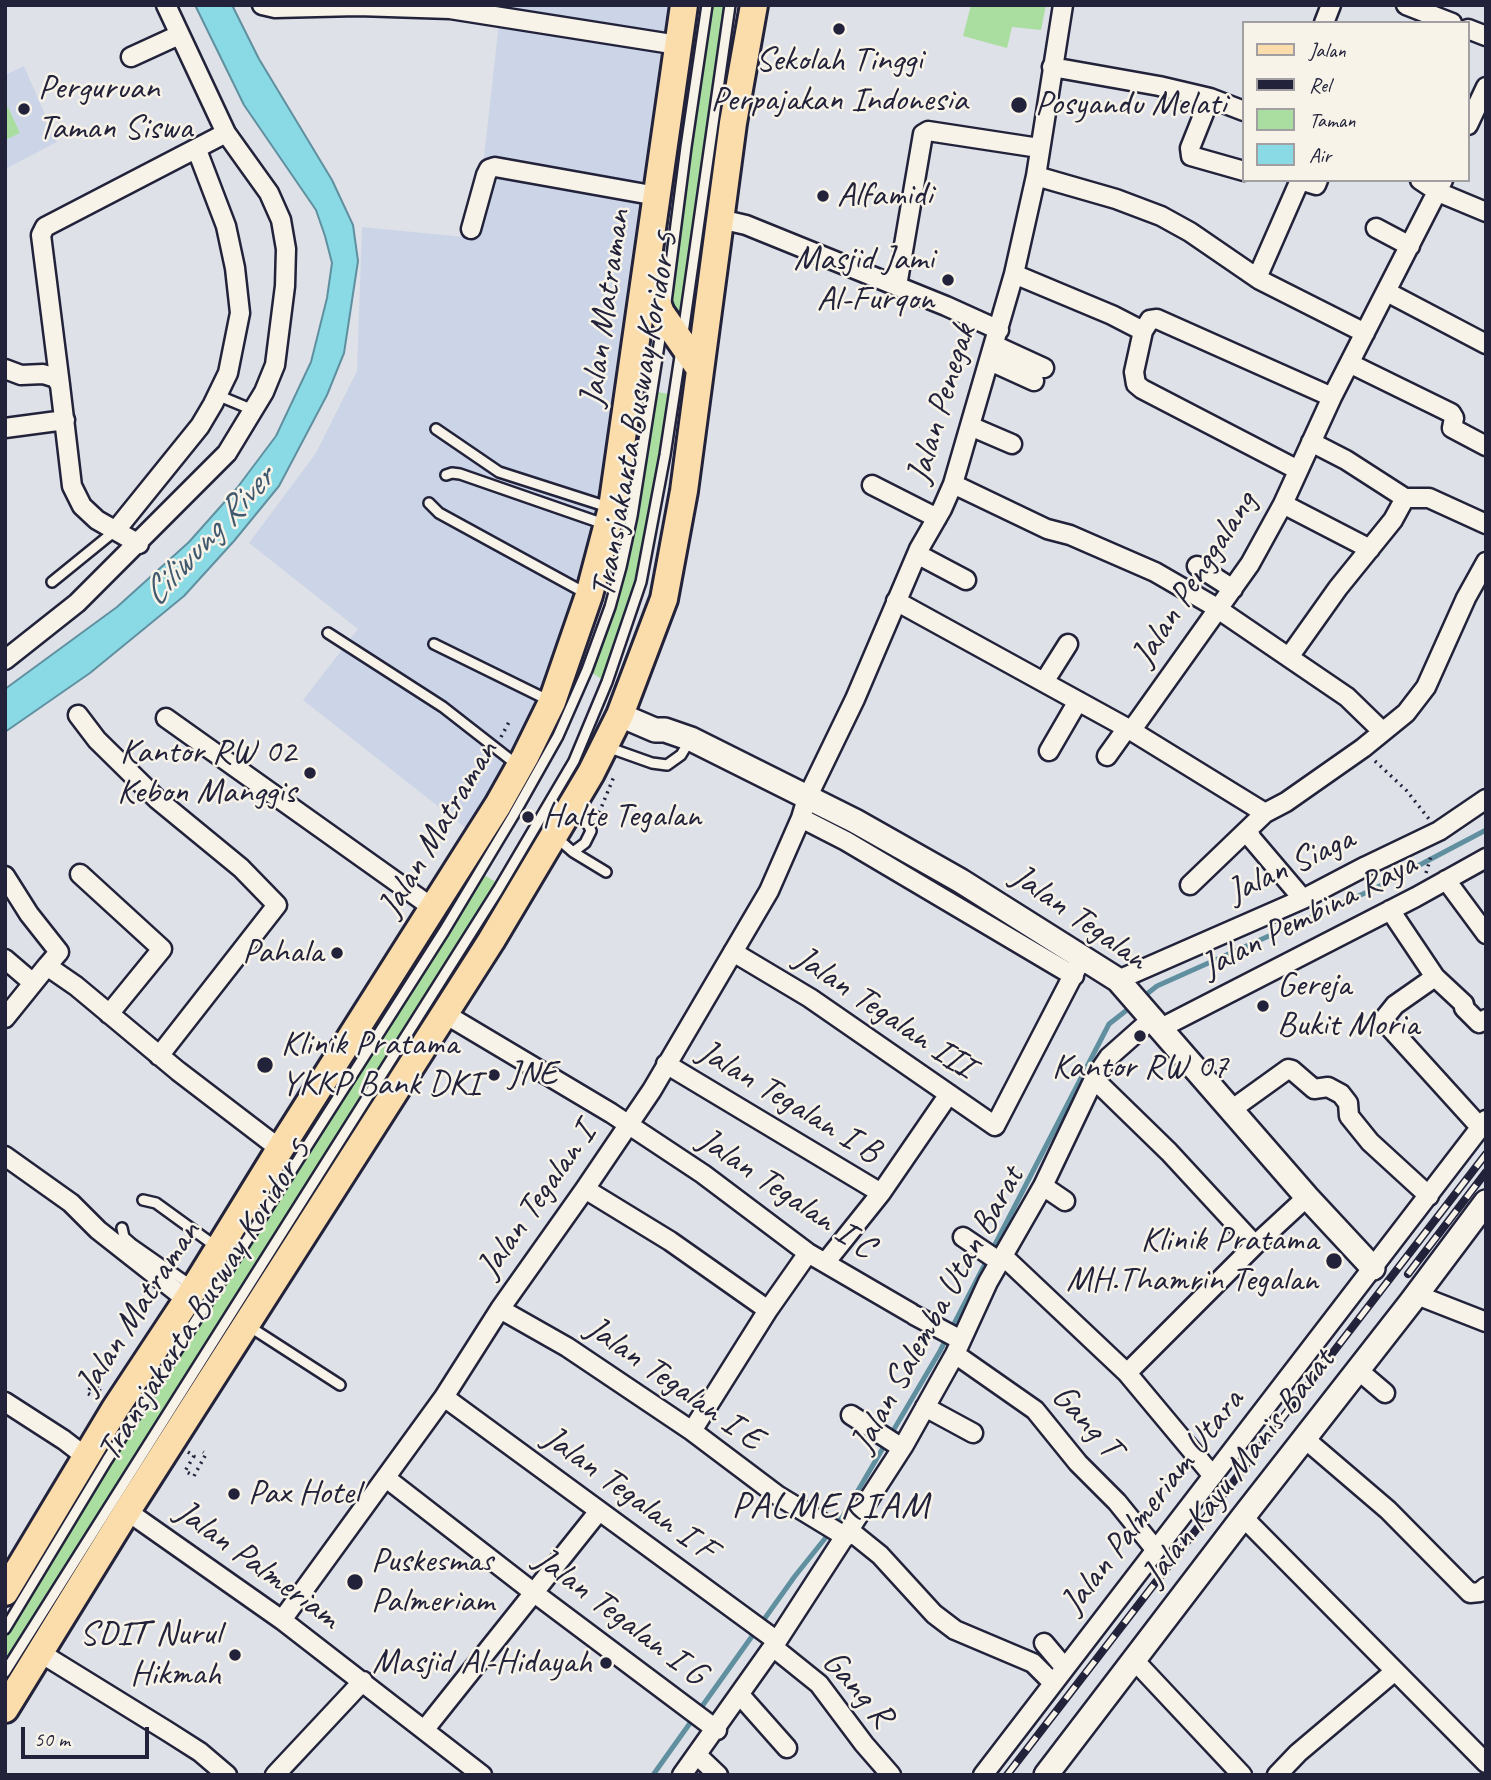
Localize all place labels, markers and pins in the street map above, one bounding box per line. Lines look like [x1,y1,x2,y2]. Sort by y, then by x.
marker: Sekolah Tinggi Perpajakan Indonesia [831,21,847,37]
place label: Sekolah Tinggi Perpajakan Indonesia [711,40,967,122]
place label: Perguruan Taman Siswa [38,68,192,150]
place label: Posyandu Melati [1035,84,1226,126]
marker: Posyandu Melati [1009,95,1029,115]
marker: Perguruan Taman Siswa [16,101,32,117]
place label: Alfamidi [837,175,932,217]
marker: Alfamidi [815,188,831,204]
place label: Masjid Jami Al-Furqon [794,239,934,321]
marker: Masjid Jami Al-Furqon [940,272,956,288]
place label: Kantor RW 02 Kebon Manggis [117,732,296,814]
marker: Kantor RW 02 Kebon Manggis [302,765,318,781]
place label: Halte Tegalan [542,796,701,838]
marker: Halte Tegalan [520,809,536,825]
place label: Pahala [242,932,323,974]
marker: Pahala [329,945,345,961]
place label: Gereja Bukit Moria [1277,965,1419,1047]
marker: Gereja Bukit Moria [1255,998,1271,1014]
place label: Klinik Pratama YKKP Bank DKI [281,1024,480,1106]
marker: Kantor RW 07 [1132,1028,1148,1044]
place label: Kantor RW 07 [1052,1047,1228,1089]
place label: JNE [508,1054,557,1096]
marker: Klinik Pratama YKKP Bank DKI [255,1055,275,1075]
marker: JNE [486,1067,502,1083]
place label: Klinik Pratama MH.Thamrin Tegalan [1066,1220,1318,1302]
marker: Klinik Pratama MH.Thamrin Tegalan [1324,1251,1344,1271]
place label: Pax Hotel [248,1473,360,1515]
marker: Pax Hotel [226,1486,242,1502]
place label: Puskesmas Palmeriam [371,1541,494,1623]
marker: Puskesmas Palmeriam [345,1572,365,1592]
place label: SDIT Nurul Hikmah [80,1614,221,1696]
place label: Masjid Al-Hidayah [372,1642,592,1684]
marker: SDIT Nurul Hikmah [227,1647,243,1663]
marker: Masjid Al-Hidayah [598,1655,614,1671]

